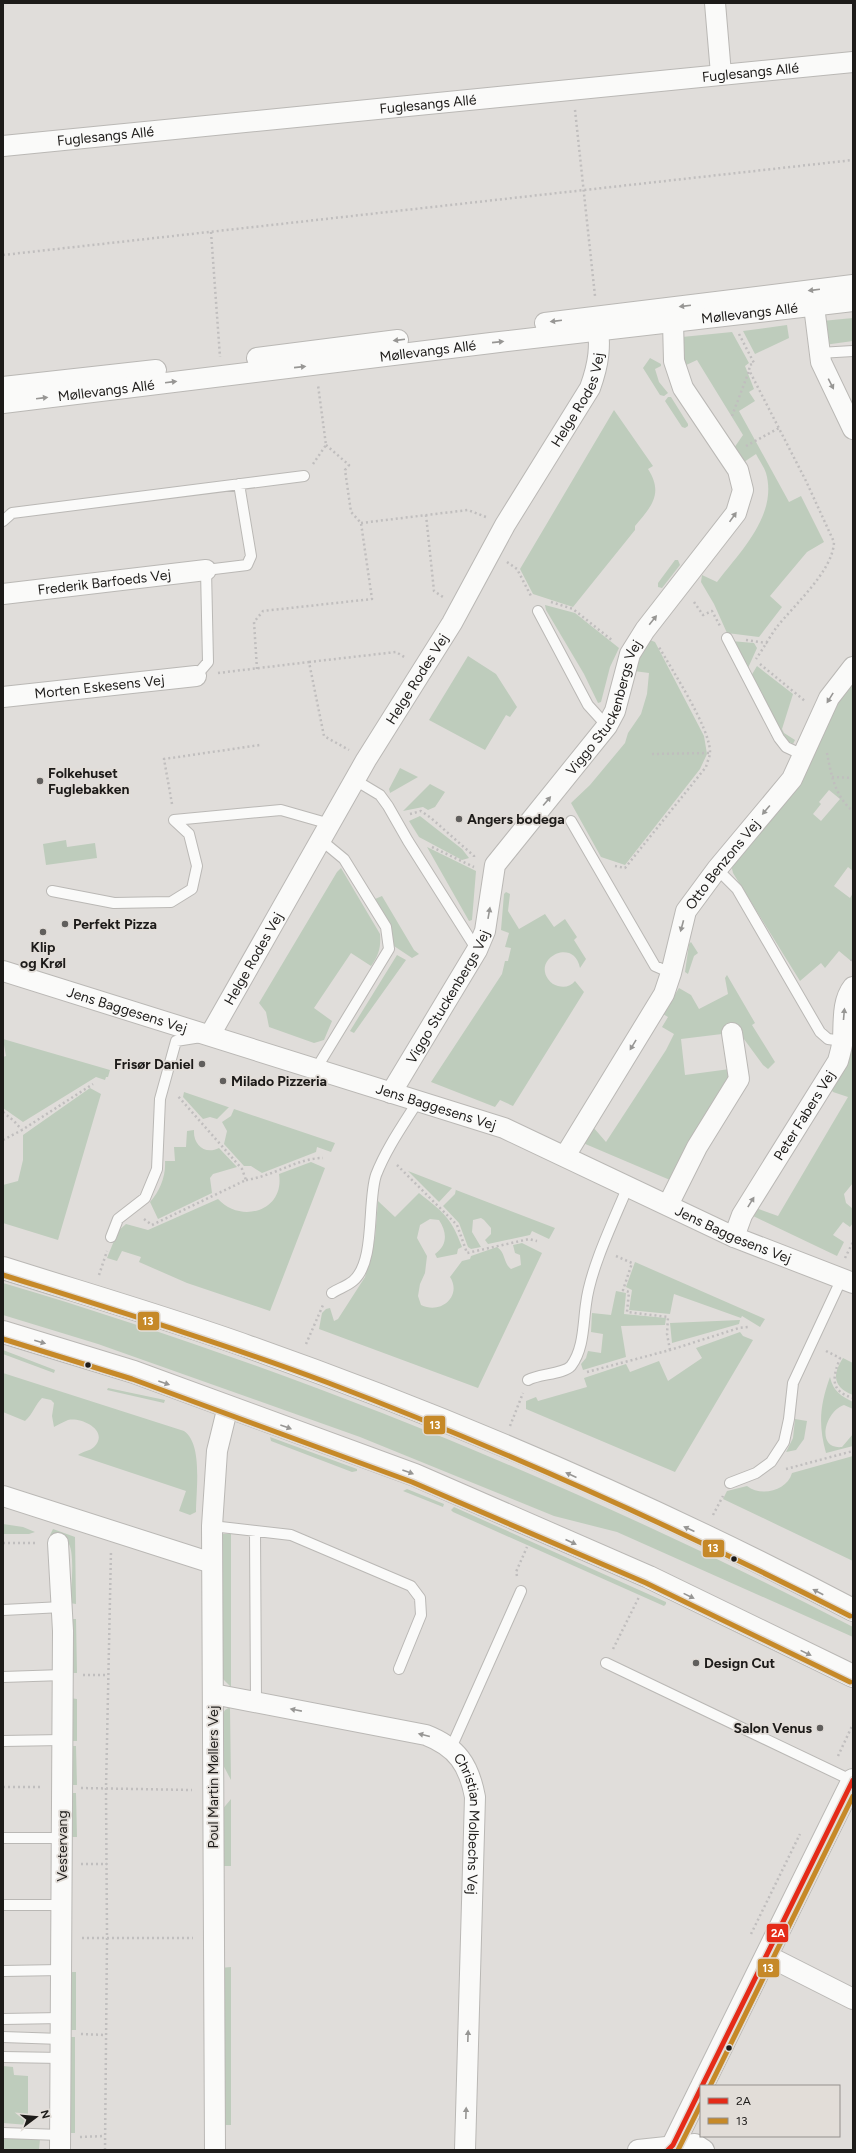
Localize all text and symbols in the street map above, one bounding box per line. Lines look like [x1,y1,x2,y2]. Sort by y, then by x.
street label: Fuglesangs Allé [701,59,800,86]
street label: Fuglesangs Allé [379,91,478,118]
street label: Fuglesangs Allé [56,123,155,150]
one-way arrow [808,287,820,293]
street label: Møllevangs Allé [700,299,799,328]
one-way arrow [679,303,691,309]
one-way arrow [550,318,562,325]
street label: Møllevangs Allé [379,337,477,366]
one-way arrow [393,337,405,343]
one-way arrow [492,339,504,345]
street label: Helge Rodes Vej [548,352,607,450]
one-way arrow [294,363,306,370]
street label: Møllevangs Allé [57,376,156,405]
one-way arrow [165,379,177,385]
one-way arrow [828,379,834,390]
one-way arrow [36,395,48,401]
one-way arrow [729,512,737,523]
street label: Frederik Barfoeds Vej [37,566,172,599]
one-way arrow [649,615,658,625]
street label: Helge Rodes Vej [383,631,452,728]
street label: Viggo Stuckenbergs Vej [563,637,646,779]
street label: Morten Eskesens Vej [34,671,165,703]
one-way arrow [826,692,833,704]
place label: Folkehuset Fuglebakken [48,765,129,798]
marker: Folkehuset Fuglebakken [35,776,45,786]
one-way arrow [542,796,551,807]
one-way arrow [761,805,770,816]
place label: Angers bodega [467,811,565,828]
marker: Angers bodega [454,814,464,824]
street label: Otto Benzons Vej [682,816,764,913]
one-way arrow [486,906,492,919]
street label: Helge Rodes Vej [221,909,287,1008]
place label: Perfekt Pizza [73,916,157,933]
marker: Perfekt Pizza [60,919,70,929]
one-way arrow [678,920,684,932]
marker: Klip og Krøl [38,927,48,937]
street label: Viggo Stuckenbergs Vej [403,928,493,1067]
place label: Klip og Krøl [20,939,66,972]
street label: Jens Baggesens Vej [65,984,189,1037]
one-way arrow [841,1008,848,1020]
one-way arrow [630,1039,637,1051]
place label: Frisør Daniel [114,1056,194,1073]
marker: Frisør Daniel [197,1059,207,1069]
street label: Peter Fabers Vej [770,1067,839,1164]
place label: Milado Pizzeria [231,1073,327,1090]
marker: Milado Pizzeria [218,1076,228,1086]
street label: Jens Baggesens Vej [374,1080,498,1134]
one-way arrow [747,1196,754,1208]
street label: Jens Baggesens Vej [672,1202,794,1267]
line badge: 13 [137,1311,160,1331]
text: 13 [143,1315,153,1328]
one-way arrow [34,1340,47,1346]
unlabelled marker [83,1360,93,1370]
one-way arrow [158,1380,170,1386]
line badge: 13 [423,1415,446,1435]
text: 13 [430,1419,440,1432]
one-way arrow [281,1425,293,1431]
one-way arrow [403,1470,415,1476]
one-way arrow [565,1472,576,1478]
one-way arrow [684,1526,695,1532]
one-way arrow [565,1539,576,1545]
line badge: 13 [702,1539,725,1558]
text: 13 [708,1542,718,1555]
unlabelled marker [729,1554,739,1564]
one-way arrow [813,1589,824,1595]
one-way arrow [683,1593,695,1599]
one-way arrow [800,1650,812,1656]
place label: Design Cut [704,1655,776,1672]
marker: Design Cut [691,1658,701,1668]
street label: Poul Martin Møllers Vej [205,1706,222,1848]
one-way arrow [290,1707,302,1713]
place label: Salon Venus [733,1720,812,1737]
marker: Salon Venus [815,1723,825,1733]
one-way arrow [417,1731,430,1737]
street label: Christian Molbechs Vej [450,1750,483,1895]
street label: Vestervang [54,1810,71,1882]
line badge: 2A [766,1923,789,1943]
text: 2A [771,1927,785,1940]
line badge: 13 [757,1958,780,1978]
text: 13 [763,1962,773,1975]
one-way arrow [465,2029,471,2042]
unlabelled marker [724,2043,734,2053]
legend [700,2085,840,2137]
text: 2A [736,2094,751,2108]
north arrow [16,2097,56,2137]
one-way arrow [463,2106,469,2119]
text: N [38,2108,53,2120]
text: 13 [736,2114,747,2128]

